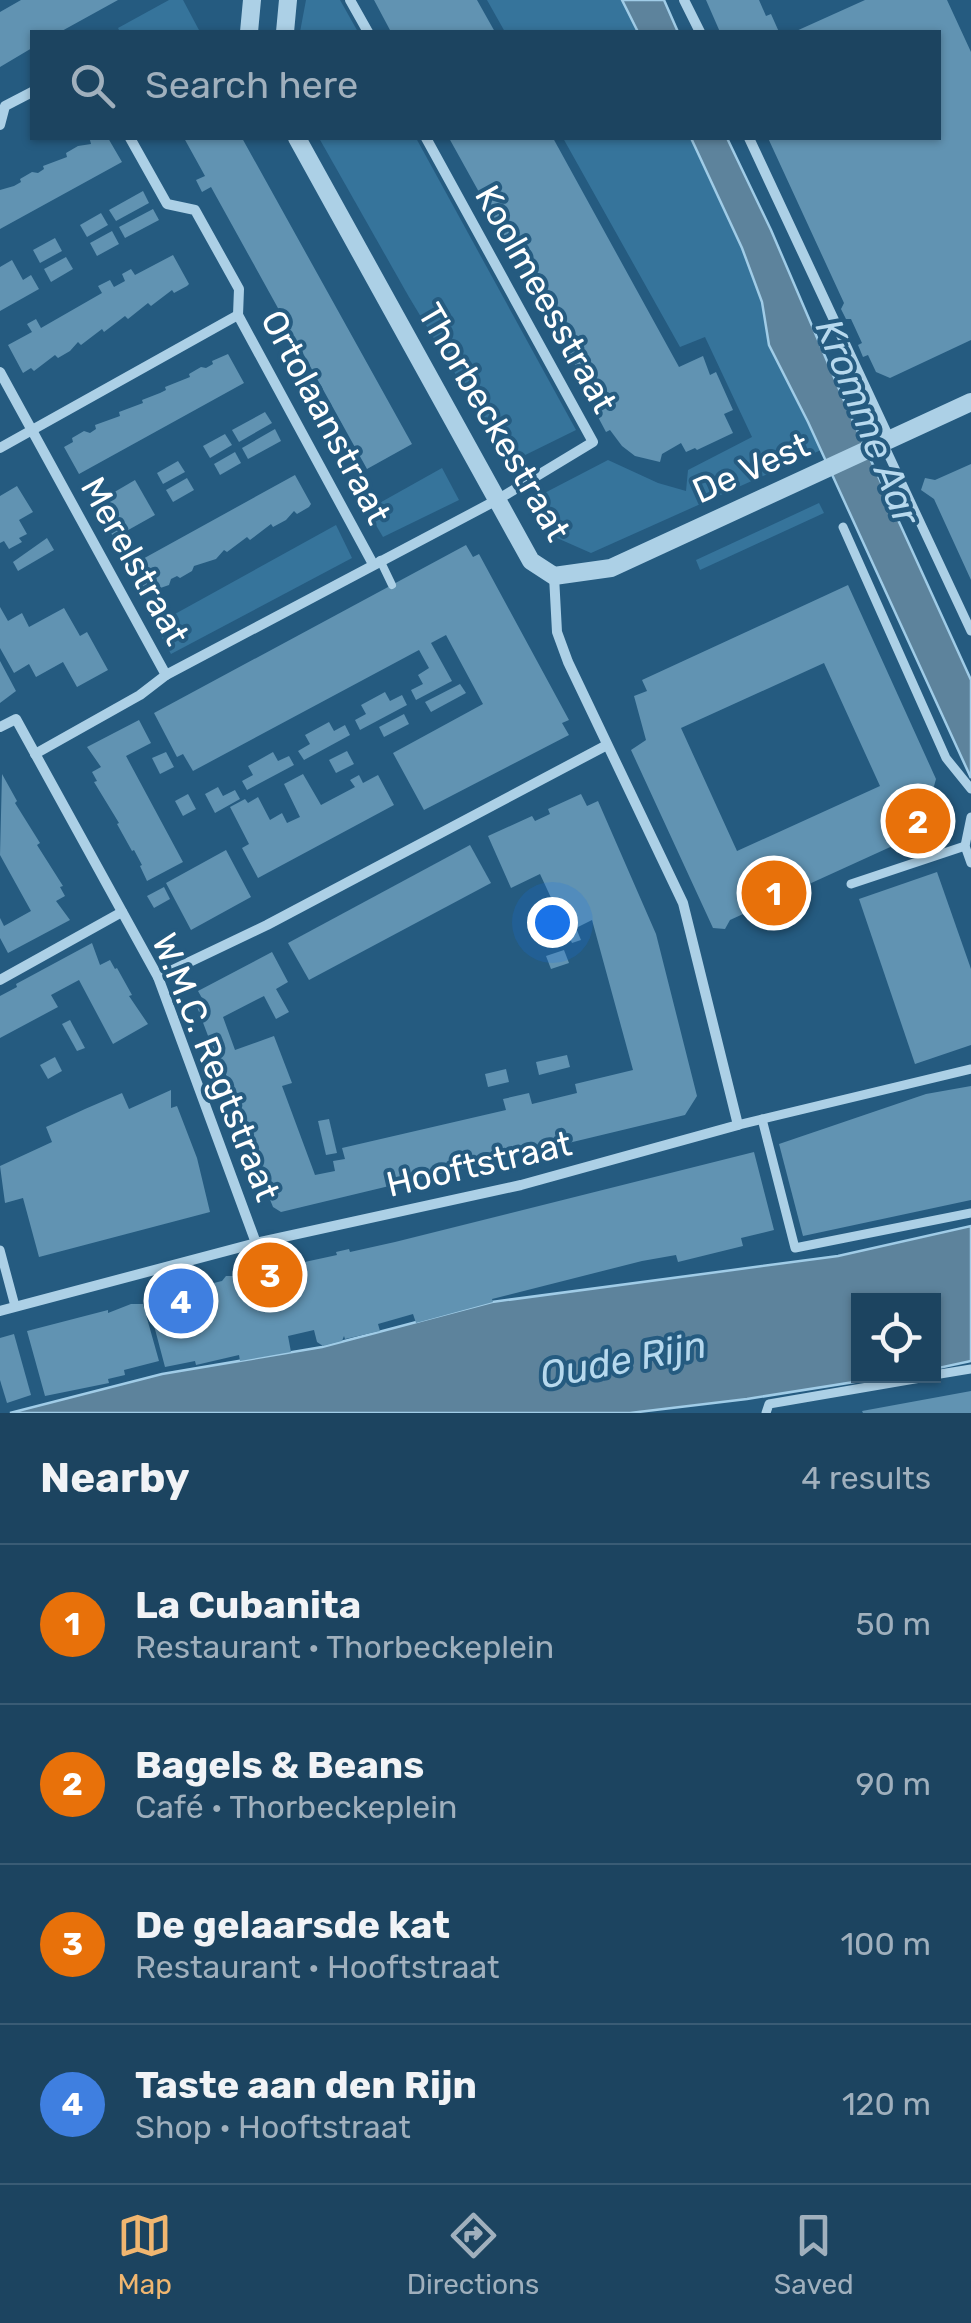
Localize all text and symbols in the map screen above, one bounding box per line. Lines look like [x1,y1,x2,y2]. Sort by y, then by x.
search box [30,30,941,140]
icon: search [65,58,120,113]
text: Search here [145,62,358,108]
street label: Koolmeesstraat [466,178,626,420]
street label: Thorbeckestraat [409,296,579,548]
street label: Ortolaanstraat [252,303,400,531]
water label: Kromme Aar [806,312,931,533]
street label: De Vest [686,424,816,512]
street label: Merelstraat [72,470,198,652]
pin: 2 [886,784,950,858]
pin: 1 [742,856,806,930]
your location [527,897,578,948]
street label: W.M.C. Regtstraat [143,927,289,1207]
street label: Hooftstraat [382,1122,576,1206]
pin: 3 [238,1238,302,1312]
pin: 4 [148,1264,214,1338]
map controls [851,1293,941,1383]
button: locate [851,1293,941,1383]
water label: Oude Rijn [536,1321,710,1399]
text: Nearby [40,1453,190,1503]
text: 4 results [801,1459,931,1497]
text: La Cubanita [135,1582,361,1628]
text: 1 [65,1605,80,1643]
text: 50 m [855,1605,931,1643]
text: Restaurant · Thorbeckeplein [135,1628,554,1666]
text: Bagels & Beans [135,1742,424,1788]
text: 2 [62,1765,83,1803]
text: 90 m [855,1765,931,1803]
text: Café · Thorbeckeplein [135,1788,457,1826]
text: De gelaarsde kat [135,1902,450,1948]
text: 3 [62,1925,83,1963]
text: 100 m [840,1925,931,1963]
text: Restaurant · Hooftstraat [135,1948,500,1986]
text: Taste aan den Rijn [135,2062,477,2108]
text: 4 [62,2085,83,2123]
text: 120 m [842,2085,931,2123]
text: Shop · Hooftstraat [135,2108,411,2146]
tab: Map [117,2208,172,2301]
tab: Directions [407,2208,539,2301]
tab: Saved [774,2208,854,2301]

